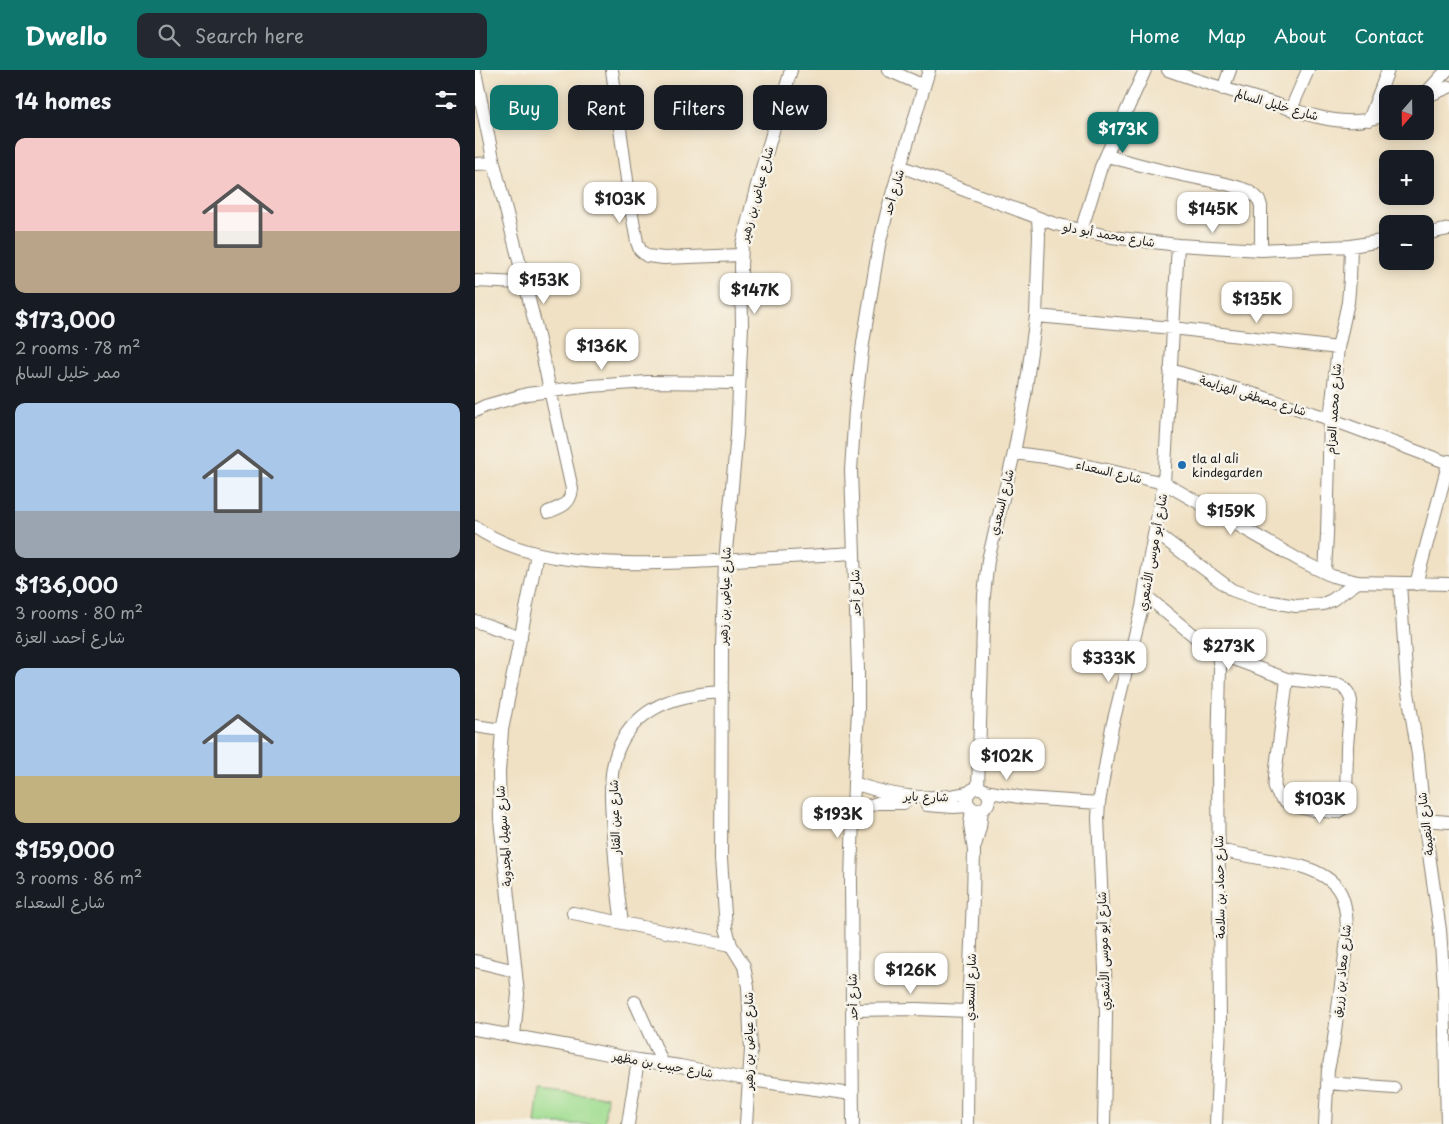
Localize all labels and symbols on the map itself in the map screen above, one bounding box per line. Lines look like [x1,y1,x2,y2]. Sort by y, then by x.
street label: شارع خليل السالم [1233,84,1321,126]
north arrow [1379,85,1434,140]
pin: $173K [1088,112,1158,154]
street label: شارع عياض بن زهير [734,144,778,245]
street label: شارع أحد [878,167,909,217]
pin: $103K [585,182,655,224]
pin: $145K [1178,191,1248,234]
street label: شارع محمد أبو دلو [1060,217,1156,252]
pin: $153K [509,262,579,305]
pin: $147K [720,272,790,315]
pin: $135K [1222,282,1292,324]
pin: $136K [567,328,637,371]
street label: شارع محمد العزام [1321,363,1346,455]
street label: شارع مصطفى الهزايمة [1197,370,1309,421]
place label: tla al ali kindegarden [1192,449,1263,481]
street label: شارع السعداء [1074,455,1144,488]
marker: tla al ali kindegarden [1176,459,1188,471]
street label: شارع السعدي [984,467,1019,537]
street label: شارع أبو موسى الأشعري [1133,492,1172,612]
pin: $159K [1196,494,1266,536]
street label: شارع عياض بن زهير [713,547,736,646]
street label: شارع أحد [845,569,866,617]
pin: $273K [1194,628,1264,671]
pin: $333K [1074,640,1144,683]
pin: $102K [972,738,1042,781]
street label: شارع عين القتار [604,779,625,856]
pin: $103K [1285,782,1355,824]
street label: شارع سهيل المجدوبة [490,785,517,887]
street label: شارع باير [902,787,949,806]
street label: شارع النعيمة [1412,791,1439,857]
pin: $193K [803,796,873,839]
street label: شارع حماد بن سلامة [1209,835,1230,939]
street label: شارع أبو موسى الأشعري [1092,891,1115,1011]
street label: شارع معاذ بن زريق [1327,924,1356,1018]
pin: $126K [876,952,946,995]
street label: شارع السعدي [960,953,981,1021]
street label: شارع أحد [843,973,862,1021]
street label: شارع عياض بن زهير [739,992,758,1091]
street label: شارع حبيب بن مظهر [610,1046,715,1083]

